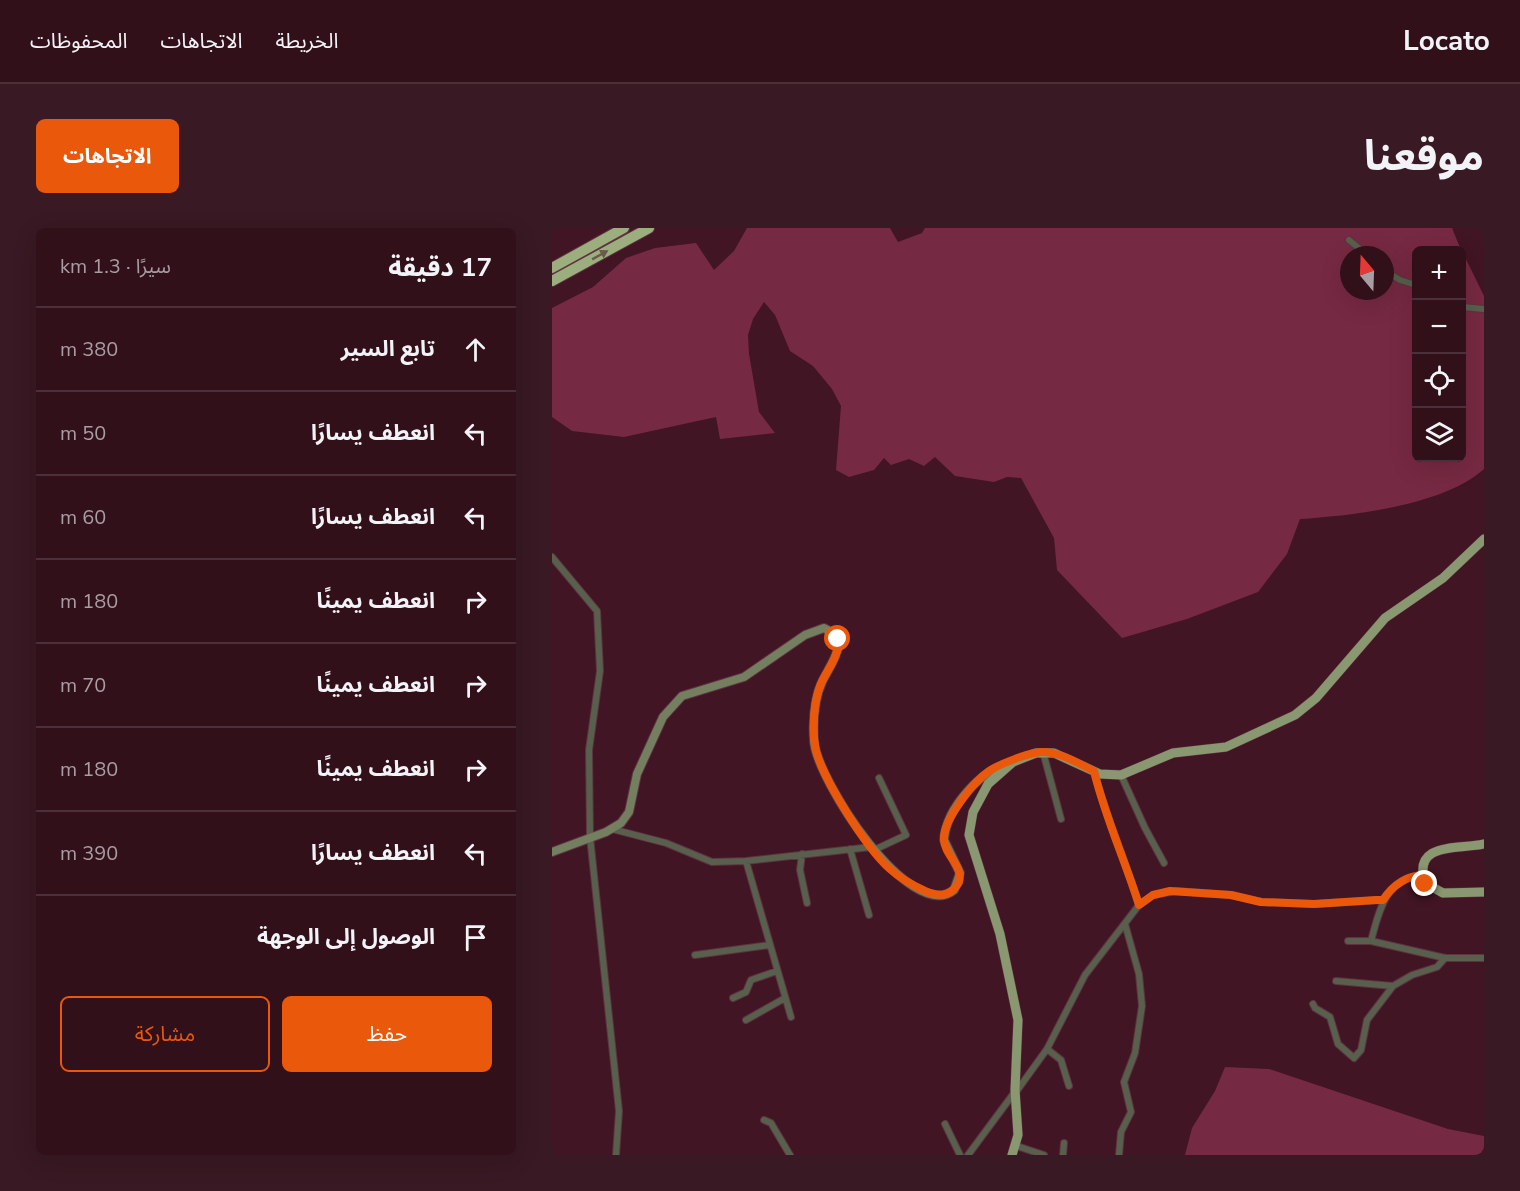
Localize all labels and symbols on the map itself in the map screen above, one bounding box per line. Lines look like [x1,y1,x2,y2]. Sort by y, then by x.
north arrow [1340,246,1394,300]
one-way arrow [592,249,608,260]
route start [824,625,850,651]
route end [1411,870,1437,896]

